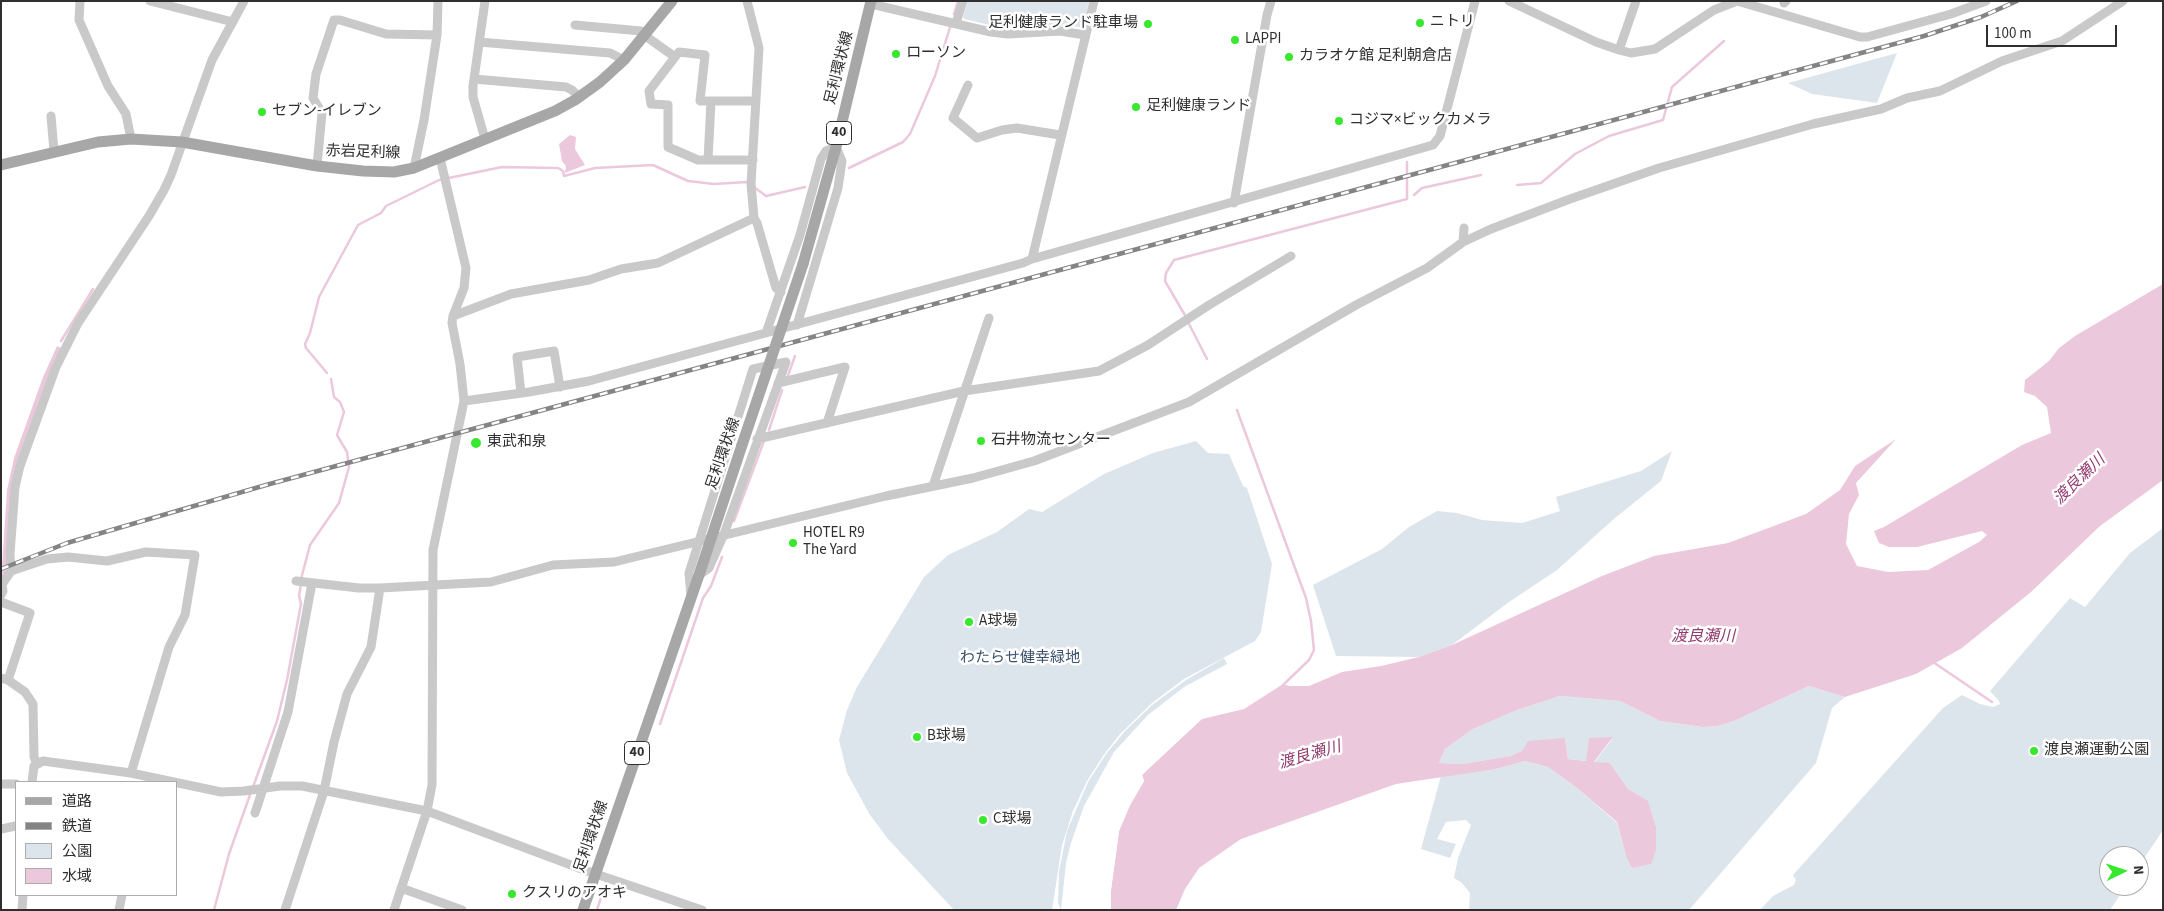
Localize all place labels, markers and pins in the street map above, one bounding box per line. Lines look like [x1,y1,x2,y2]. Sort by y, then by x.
place label: ニトリ [1430,14,1475,32]
place label: 足利健康ランド駐車場 [988,15,1138,33]
marker: ニトリ [1414,17,1426,29]
marker: 足利健康ランド駐車場 [1142,18,1154,30]
place label: LAPPI [1245,31,1281,49]
marker: LAPPI [1229,34,1241,46]
place label: ローソン [906,45,966,63]
marker: ローソン [890,48,902,60]
place label: カラオケ館 足利朝倉店 [1299,48,1452,66]
marker: カラオケ館 足利朝倉店 [1283,51,1295,63]
place label: 足利健康ランド [1146,98,1251,116]
marker: 足利健康ランド [1130,101,1142,113]
place label: セブン-イレブン [272,103,382,121]
marker: セブン-イレブン [256,106,268,118]
place label: コジマ×ビックカメラ [1349,112,1491,130]
marker: コジマ×ビックカメラ [1333,115,1345,127]
place label: 石井物流センター [991,432,1111,450]
place label: 東武和泉 [487,434,547,452]
marker: 石井物流センター [975,435,987,447]
marker: 東武和泉 [469,436,483,450]
place label: HOTEL R9 The Yard [803,525,865,560]
marker: HOTEL R9 The Yard [787,537,799,549]
place label: A球場 [979,613,1017,631]
marker: A球場 [963,616,975,628]
place label: B球場 [927,728,966,746]
marker: B球場 [911,731,923,743]
place label: 渡良瀬運動公園 [2044,742,2149,760]
marker: 渡良瀬運動公園 [2028,745,2040,757]
place label: C球場 [993,811,1032,829]
marker: C球場 [977,814,989,826]
place label: クスリのアオキ [522,885,627,903]
marker: クスリのアオキ [506,888,518,900]

